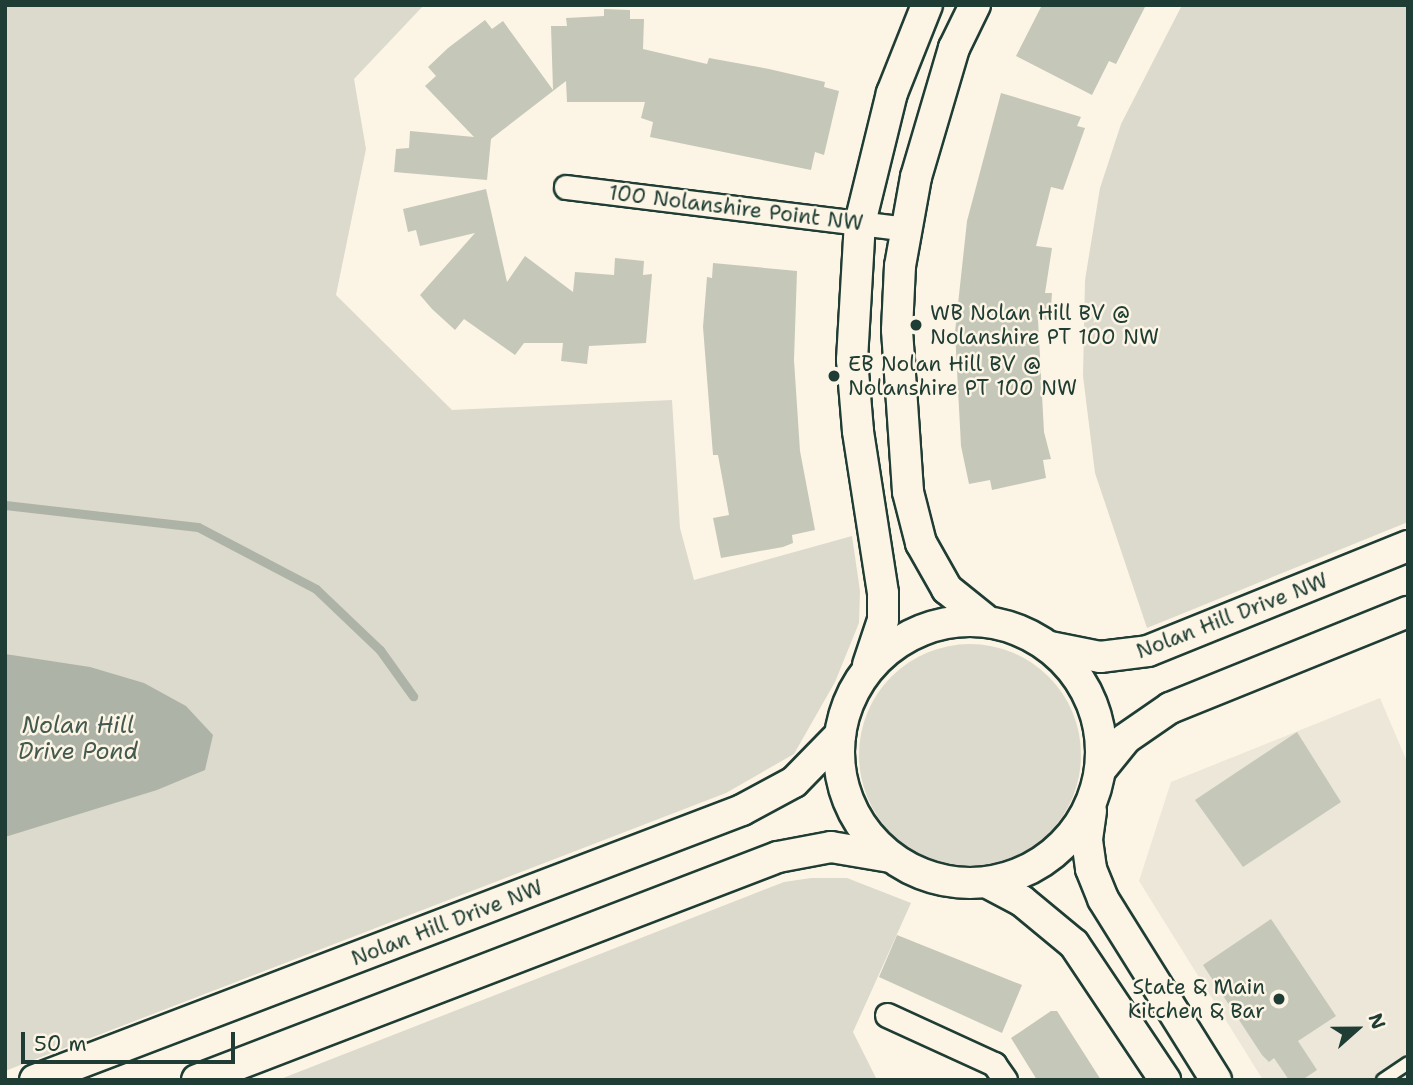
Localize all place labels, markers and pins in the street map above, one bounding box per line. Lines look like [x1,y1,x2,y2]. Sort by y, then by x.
place label: WB Nolan Hill BV @ Nolanshire PT 100 NW [930,300,1159,350]
marker: WB Nolan Hill BV @ Nolanshire PT 100 NW [908,317,924,333]
place label: EB Nolan Hill BV @ Nolanshire PT 100 NW [848,351,1077,401]
marker: EB Nolan Hill BV @ Nolanshire PT 100 NW [826,368,842,384]
place label: State & Main Kitchen & Bar [1128,974,1265,1024]
marker: State & Main Kitchen & Bar [1271,991,1287,1007]

